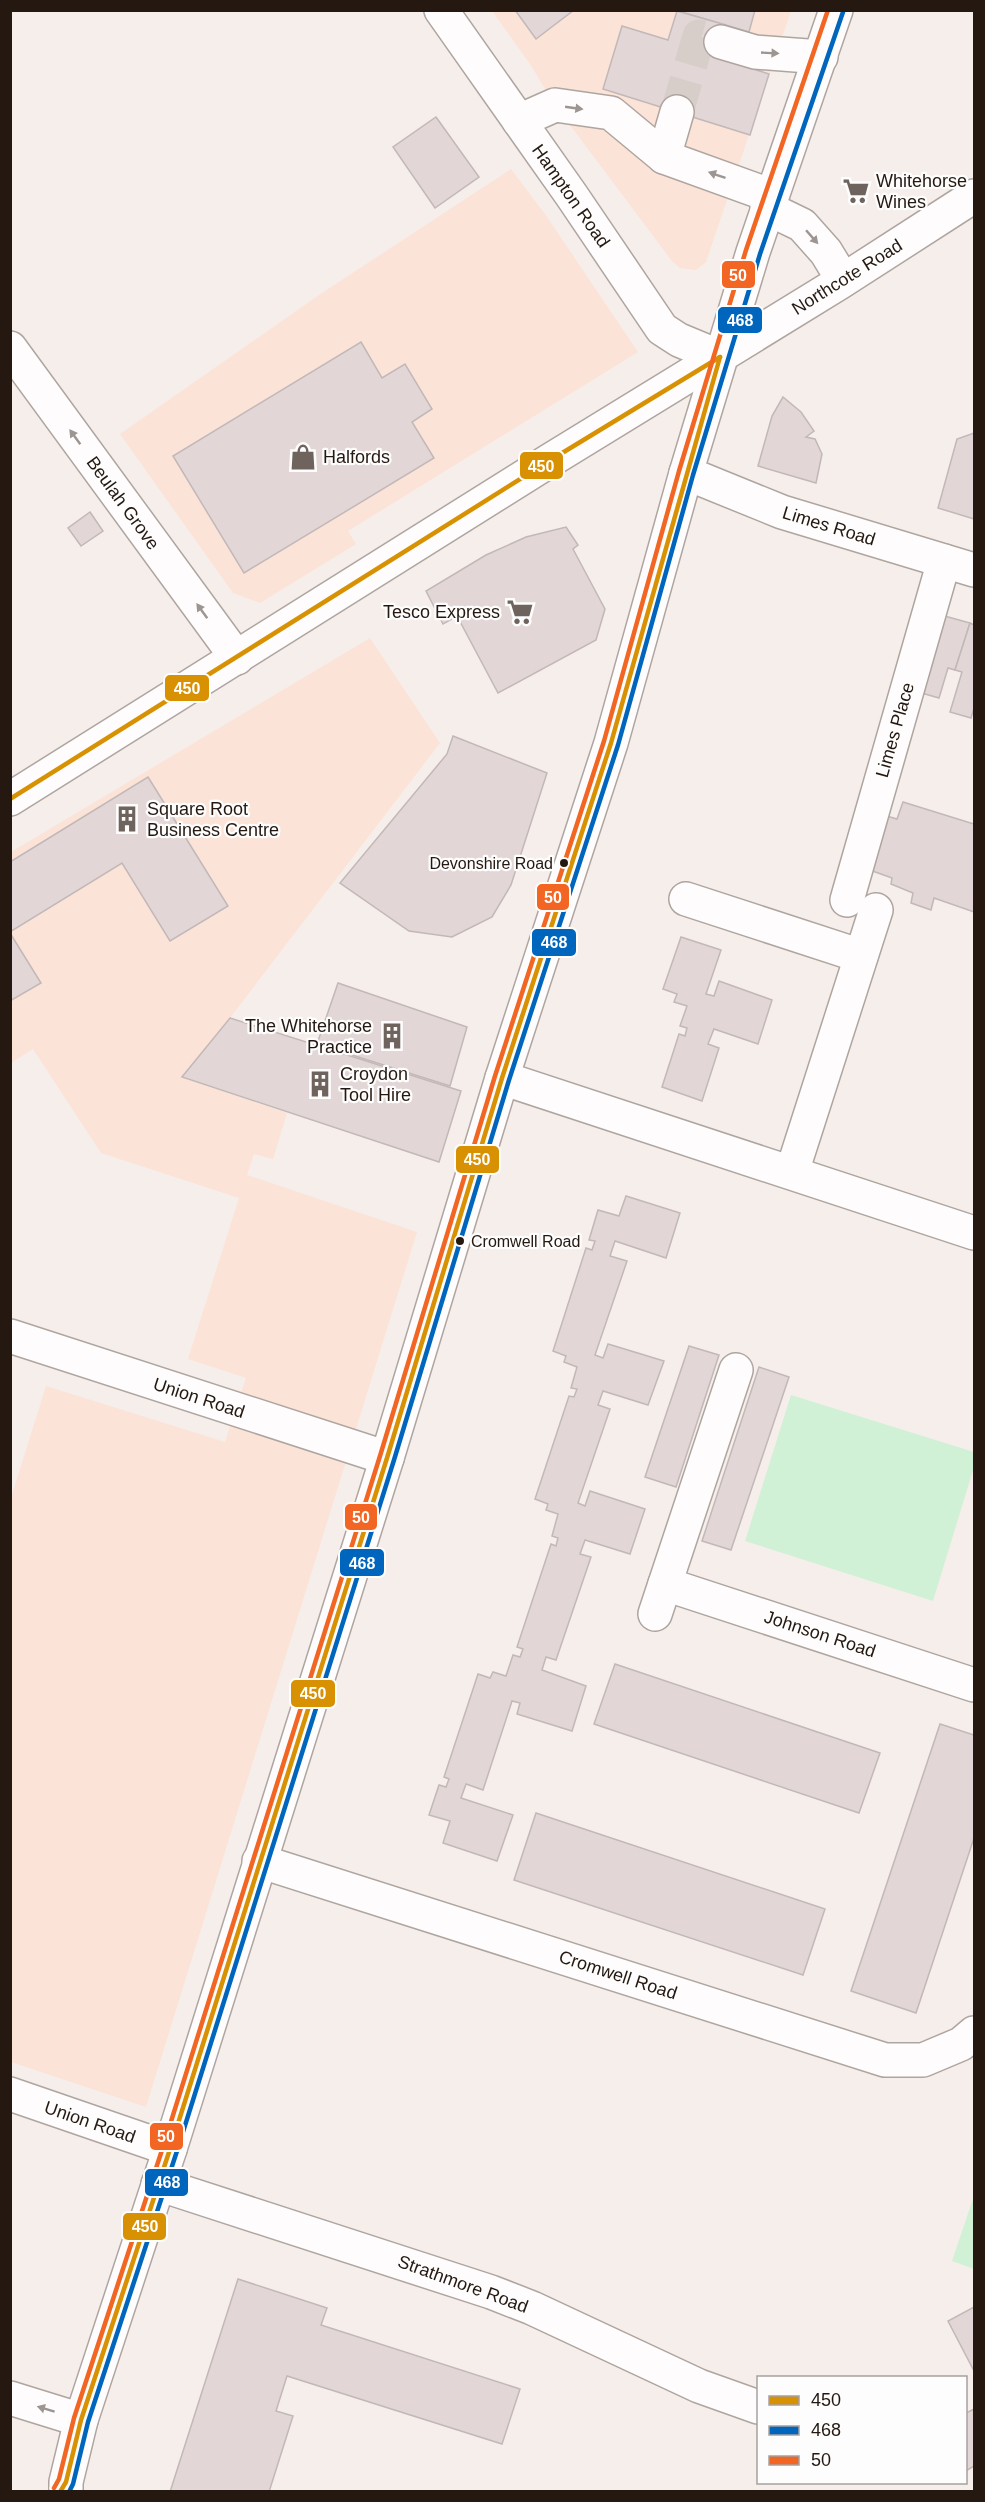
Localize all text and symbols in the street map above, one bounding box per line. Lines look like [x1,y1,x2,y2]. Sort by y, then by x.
one-way arrow [761,48,780,57]
one-way arrow [564,103,583,113]
street label: Hampton Road [528,141,614,251]
one-way arrow [708,170,726,180]
place label: Whitehorse Wines [876,171,967,212]
supermarket icon: Whitehorse Wines [841,176,871,206]
one-way arrow [805,229,818,244]
street label: Northcote Road [788,235,906,319]
line badge: 50 [721,260,756,289]
text: 50 [729,267,747,284]
line badge: 468 [717,306,763,334]
text: 468 [727,312,753,329]
one-way arrow [69,429,81,444]
shop icon: Halfords [288,442,318,472]
place label: Halfords [323,447,390,467]
line badge: 450 [519,451,564,480]
street label: Beulah Grove [83,453,163,553]
text: 450 [528,458,554,475]
street label: Limes Road [780,502,878,550]
supermarket icon: Tesco Express [505,597,535,627]
place label: Tesco Express [383,602,500,622]
one-way arrow [196,603,208,619]
line badge: 450 [164,674,210,702]
text: 450 [174,680,200,697]
street label: Limes Place [872,680,918,780]
place label: Square Root Business Centre [147,799,279,840]
building icon: Square Root Business Centre [112,804,142,834]
place label: Devonshire Road [429,855,553,872]
marker: Devonshire Road [558,857,570,869]
line badge: 50 [536,883,570,911]
text: 50 [544,889,562,906]
line badge: 468 [531,928,577,957]
text: 468 [541,934,567,951]
place label: The Whitehorse Practice [245,1016,372,1057]
building icon: The Whitehorse Practice [377,1021,407,1051]
place label: Croydon Tool Hire [340,1064,411,1105]
building icon: Croydon Tool Hire [305,1069,335,1099]
line badge: 450 [455,1145,500,1174]
text: 450 [464,1151,490,1168]
place label: Cromwell Road [471,1233,580,1250]
marker: Cromwell Road [454,1235,466,1247]
street label: Union Road [151,1374,247,1422]
line badge: 50 [344,1503,378,1531]
text: 50 [352,1509,370,1526]
line badge: 468 [339,1548,385,1577]
text: 468 [349,1555,375,1572]
street label: Johnson Road [762,1607,878,1661]
line badge: 450 [290,1679,336,1708]
text: 450 [300,1685,326,1702]
street label: Cromwell Road [556,1946,680,2004]
street label: Union Road [42,2097,138,2147]
line badge: 50 [149,2122,184,2151]
text: 50 [157,2128,175,2145]
line badge: 468 [144,2168,189,2197]
text: 468 [154,2174,180,2191]
line badge: 450 [122,2212,167,2241]
text: 450 [132,2218,158,2235]
street label: Strathmore Road [395,2251,531,2317]
legend [757,2376,967,2484]
text: 450 [811,2390,841,2410]
one-way arrow [37,2404,55,2413]
text: 468 [811,2420,841,2440]
text: 50 [811,2450,831,2470]

